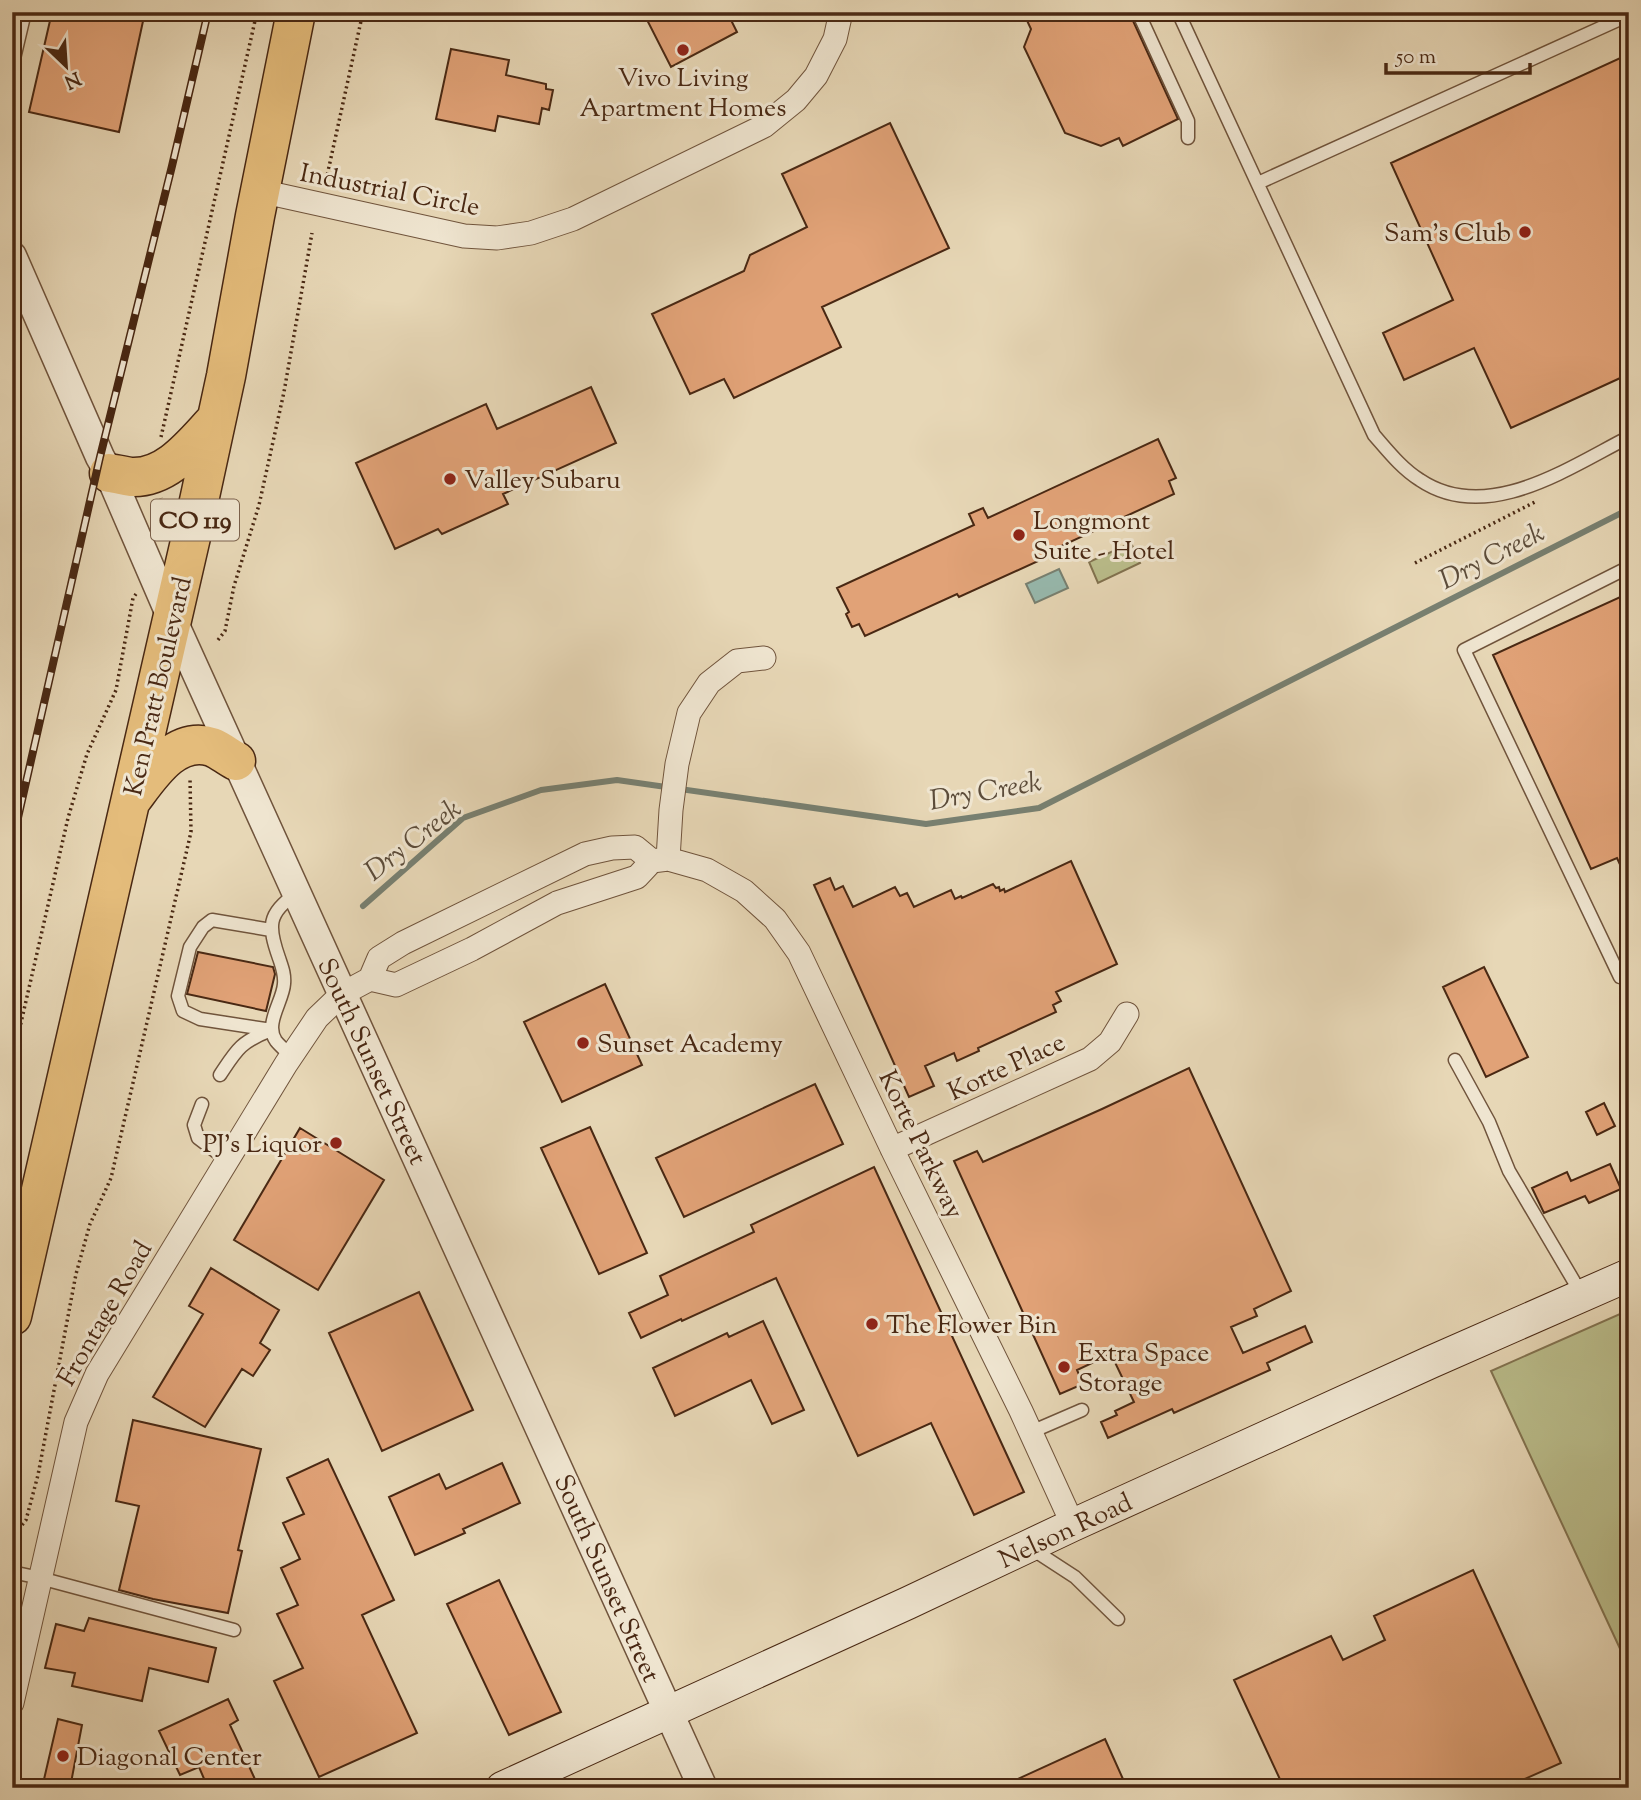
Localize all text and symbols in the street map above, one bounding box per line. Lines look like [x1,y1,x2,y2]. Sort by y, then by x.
north arrow [32,32,102,102]
scale bar [1386,32,1529,76]
marker: Vivo Living Apartment Homes [675,42,691,58]
text: 50 m [1395,43,1436,73]
place label: Vivo Living Apartment Homes [580,61,786,128]
text: N [60,64,85,95]
street label: Industrial Circle [296,156,483,227]
place label: Sam's Club [1384,216,1511,253]
marker: Sam's Club [1517,224,1533,240]
place label: Valley Subaru [464,463,621,500]
marker: Valley Subaru [442,471,458,487]
road number: CO 119 [151,500,239,540]
place label: Longmont Suite - Hotel [1033,504,1174,571]
water label: Dry Creek [1433,514,1552,601]
marker: Longmont Suite - Hotel [1011,527,1027,543]
street label: Ken Pratt Boulevard [116,573,203,800]
water label: Dry Creek [926,763,1045,822]
water label: Dry Creek [357,791,471,892]
street label: South Sunset Street [307,953,435,1171]
street label: Korte Place [942,1025,1072,1112]
place label: Sunset Academy [597,1027,783,1064]
marker: Sunset Academy [575,1035,591,1051]
street label: Korte Parkway [868,1064,972,1226]
place label: PJ's Liquor [203,1127,322,1164]
marker: PJ's Liquor [328,1135,344,1151]
street label: Frontage Road [50,1234,163,1394]
place label: The Flower Bin [886,1308,1057,1345]
marker: The Flower Bin [864,1316,880,1332]
place label: Extra Space Storage [1078,1336,1209,1403]
marker: Extra Space Storage [1056,1359,1072,1375]
street label: South Sunset Street [543,1469,668,1689]
street label: Nelson Road [993,1485,1139,1579]
place label: Diagonal Center [77,1740,262,1777]
marker: Diagonal Center [55,1748,71,1764]

